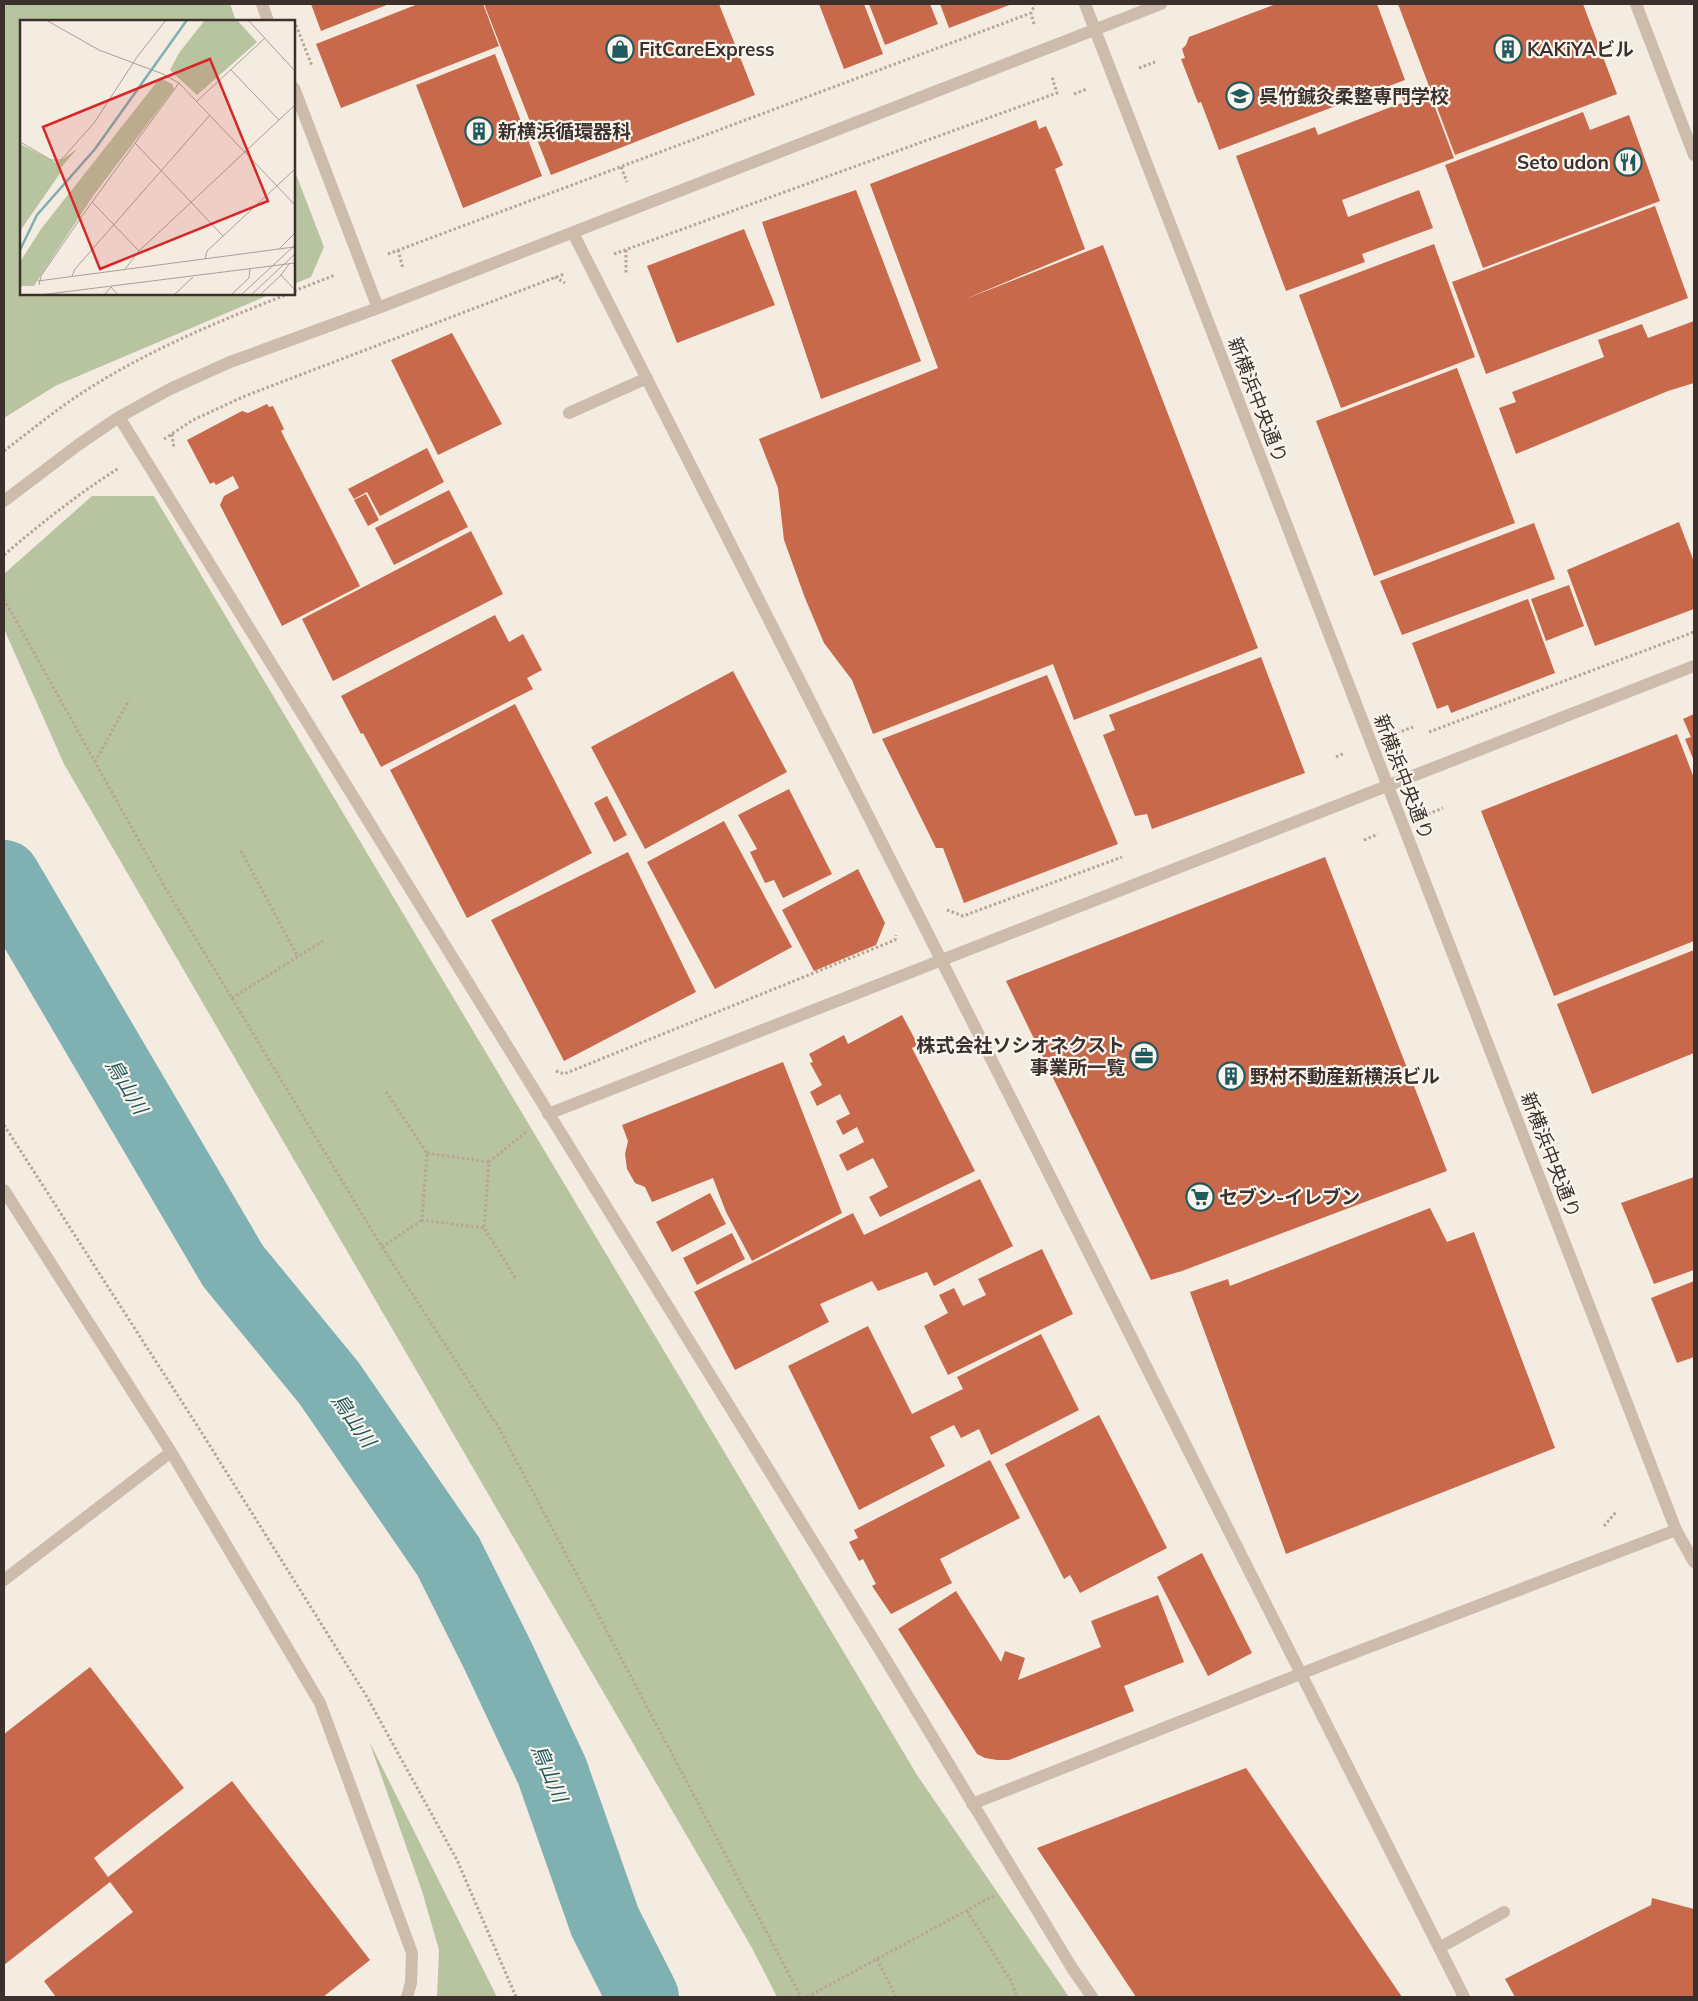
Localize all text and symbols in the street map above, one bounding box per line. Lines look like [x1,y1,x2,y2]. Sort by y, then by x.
inset map [20,20,295,295]
shop icon: FitCareExpress [605,34,635,64]
building icon: KAKiYAビル [1493,34,1523,64]
place label: FitCareExpress [639,37,775,61]
place label: KAKiYAビル [1527,37,1634,61]
school or university icon: 呉竹鍼灸柔整専門学校 [1225,81,1255,111]
place label: 呉竹鍼灸柔整専門学校 [1259,84,1449,108]
building icon: 新横浜循環器科 [464,116,494,146]
place label: 新横浜循環器科 [498,119,631,143]
restaurant icon: Seto udon [1613,147,1643,177]
place label: Seto udon [1517,150,1609,174]
street label: 新横浜中央通り [1223,334,1293,466]
street label: 新横浜中央通り [1369,711,1439,843]
place label: 株式会社ソシオネクスト 事業所一覧 [917,1033,1125,1079]
office icon: 株式会社ソシオネクスト 事業所一覧 [1129,1041,1159,1071]
water label: 鳥山川 [101,1054,154,1120]
building icon: 野村不動産新横浜ビル [1216,1061,1246,1091]
place label: 野村不動産新横浜ビル [1250,1064,1440,1088]
street label: 新横浜中央通り [1516,1089,1586,1221]
supermarket icon: セブン-イレブン [1185,1182,1215,1212]
place label: セブン-イレブン [1219,1185,1360,1209]
water label: 鳥山川 [327,1388,383,1453]
water label: 鳥山川 [527,1741,574,1807]

